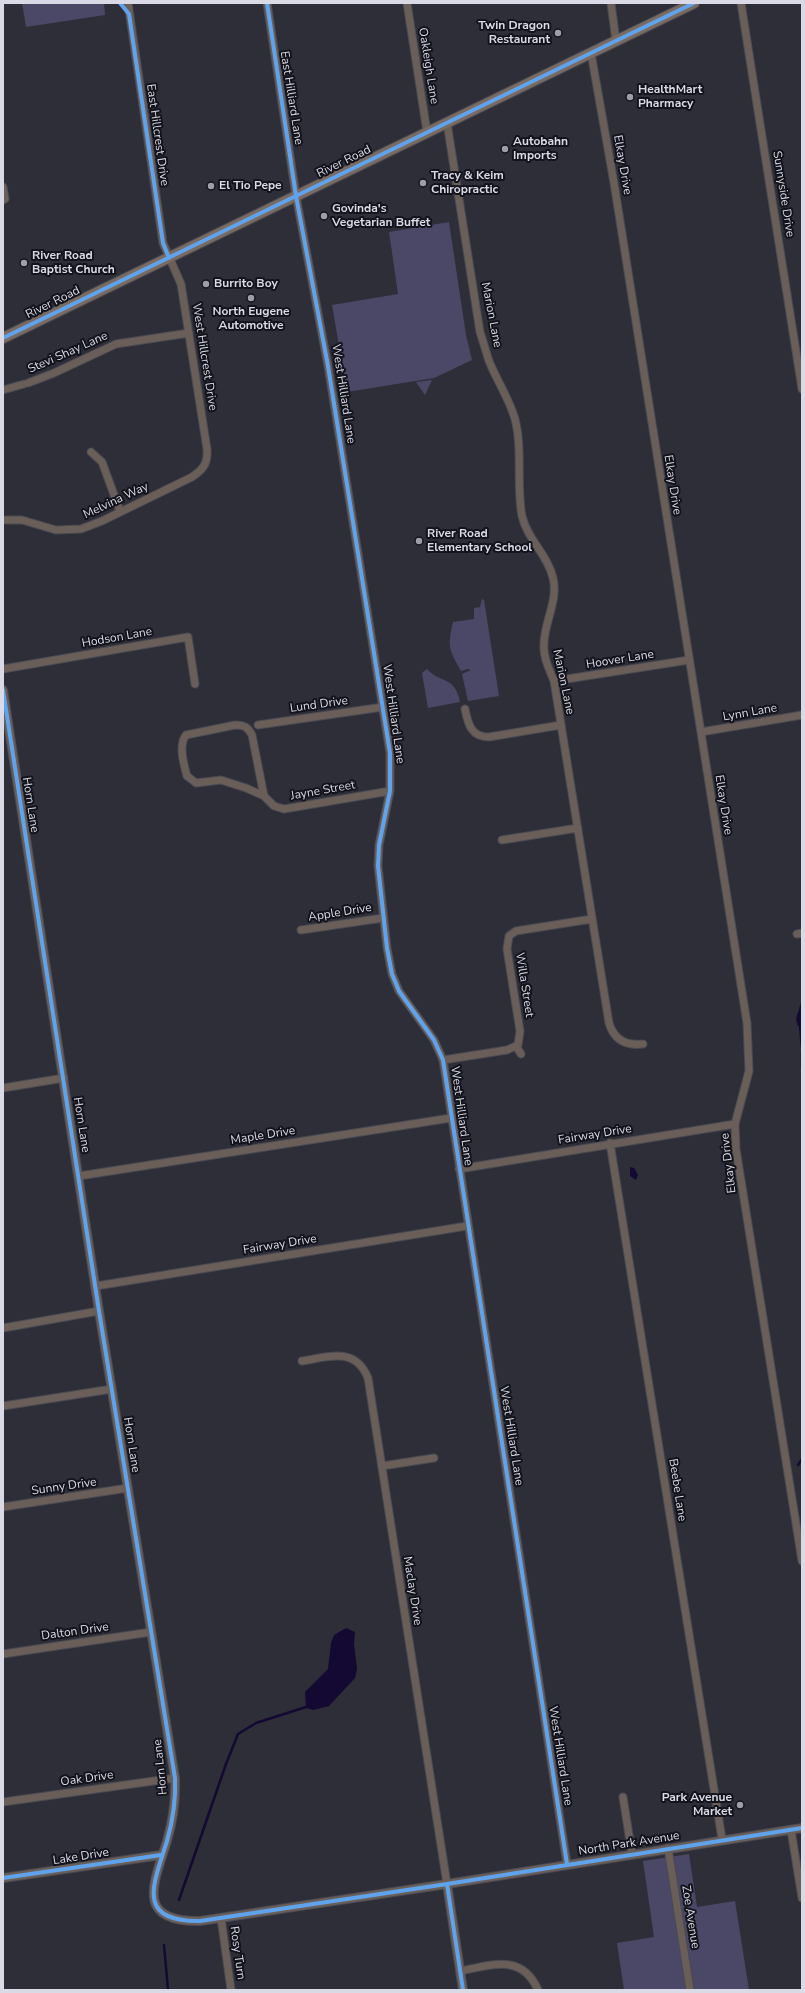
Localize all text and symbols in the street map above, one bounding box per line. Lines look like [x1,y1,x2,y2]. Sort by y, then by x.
place label: Twin Dragon Restaurant [478,19,550,47]
street label: Oakleigh Lane [415,27,441,105]
marker: Twin Dragon Restaurant [553,28,563,38]
street label: East Hilliard Lane [276,50,306,146]
street label: East Hillcrest Drive [143,83,171,187]
place label: HealthMart Pharmacy [638,83,702,111]
marker: HealthMart Pharmacy [625,92,635,102]
street label: Elkay Drive [610,134,634,196]
place label: Autobahn Imports [513,135,568,163]
street label: River Road [315,143,373,181]
marker: Autobahn Imports [500,144,510,154]
street label: Sunnyside Drive [769,150,797,238]
place label: Tracy & Keim Chiropractic [431,169,504,197]
marker: Tracy & Keim Chiropractic [418,178,428,188]
place label: El Tio Pepe [219,179,282,193]
marker: El Tio Pepe [206,181,216,191]
place label: Govinda's Vegetarian Buffet [332,202,430,230]
marker: Govinda's Vegetarian Buffet [319,211,329,221]
place label: River Road Baptist Church [32,249,115,277]
marker: River Road Baptist Church [19,258,29,268]
place label: Burrito Boy [214,277,278,291]
marker: Burrito Boy [201,279,211,289]
street label: Marion Lane [478,281,504,349]
street label: River Road [24,284,82,322]
marker: North Eugene Automotive [246,293,256,303]
street label: West Hillcrest Drive [188,302,220,412]
place label: North Eugene Automotive [212,305,290,333]
street label: Stevi Shay Lane [26,329,110,377]
street label: West Hilliard Lane [328,343,358,445]
street label: Elkay Drive [660,454,684,516]
street label: Melvina Way [81,480,151,522]
place label: River Road Elementary School [427,527,532,555]
marker: River Road Elementary School [414,536,424,546]
street label: Hodson Lane [81,625,153,651]
street label: Marion Lane [549,648,577,716]
street label: Hoover Lane [585,648,655,672]
street label: West Hilliard Lane [379,663,407,765]
street label: Lund Drive [289,694,349,716]
street label: Lynn Lane [722,701,778,725]
street label: Elkay Drive [711,774,735,836]
street label: Horn Lane [19,776,41,834]
street label: Jayne Street [290,778,356,804]
street label: Apple Drive [307,901,373,925]
street label: Willa Street [512,952,536,1018]
street label: West Hilliard Lane [447,1065,475,1167]
street label: Horn Lane [70,1096,92,1154]
street label: Fairway Drive [557,1122,633,1148]
street label: Maple Drive [230,1124,296,1148]
street label: Elkay Drive [718,1132,740,1194]
street label: Fairway Drive [242,1232,318,1258]
street label: West Hilliard Lane [496,1385,526,1487]
street label: Horn Lane [120,1416,142,1474]
street label: Beebe Lane [665,1458,689,1522]
street label: Sunny Drive [31,1475,97,1499]
street label: Maclay Drive [399,1555,425,1627]
street label: Dalton Drive [40,1620,110,1644]
street label: West Hilliard Lane [545,1705,575,1807]
street label: Horn Lane [151,1738,171,1796]
street label: Oak Drive [60,1768,114,1790]
place label: Park Avenue Market [662,1791,732,1819]
marker: Park Avenue Market [735,1800,745,1810]
street label: North Park Avenue [577,1829,681,1859]
street label: Lake Drive [52,1845,110,1869]
street label: Zoe Avenue [678,1884,702,1950]
street label: Rosy Turn [226,1925,248,1981]

